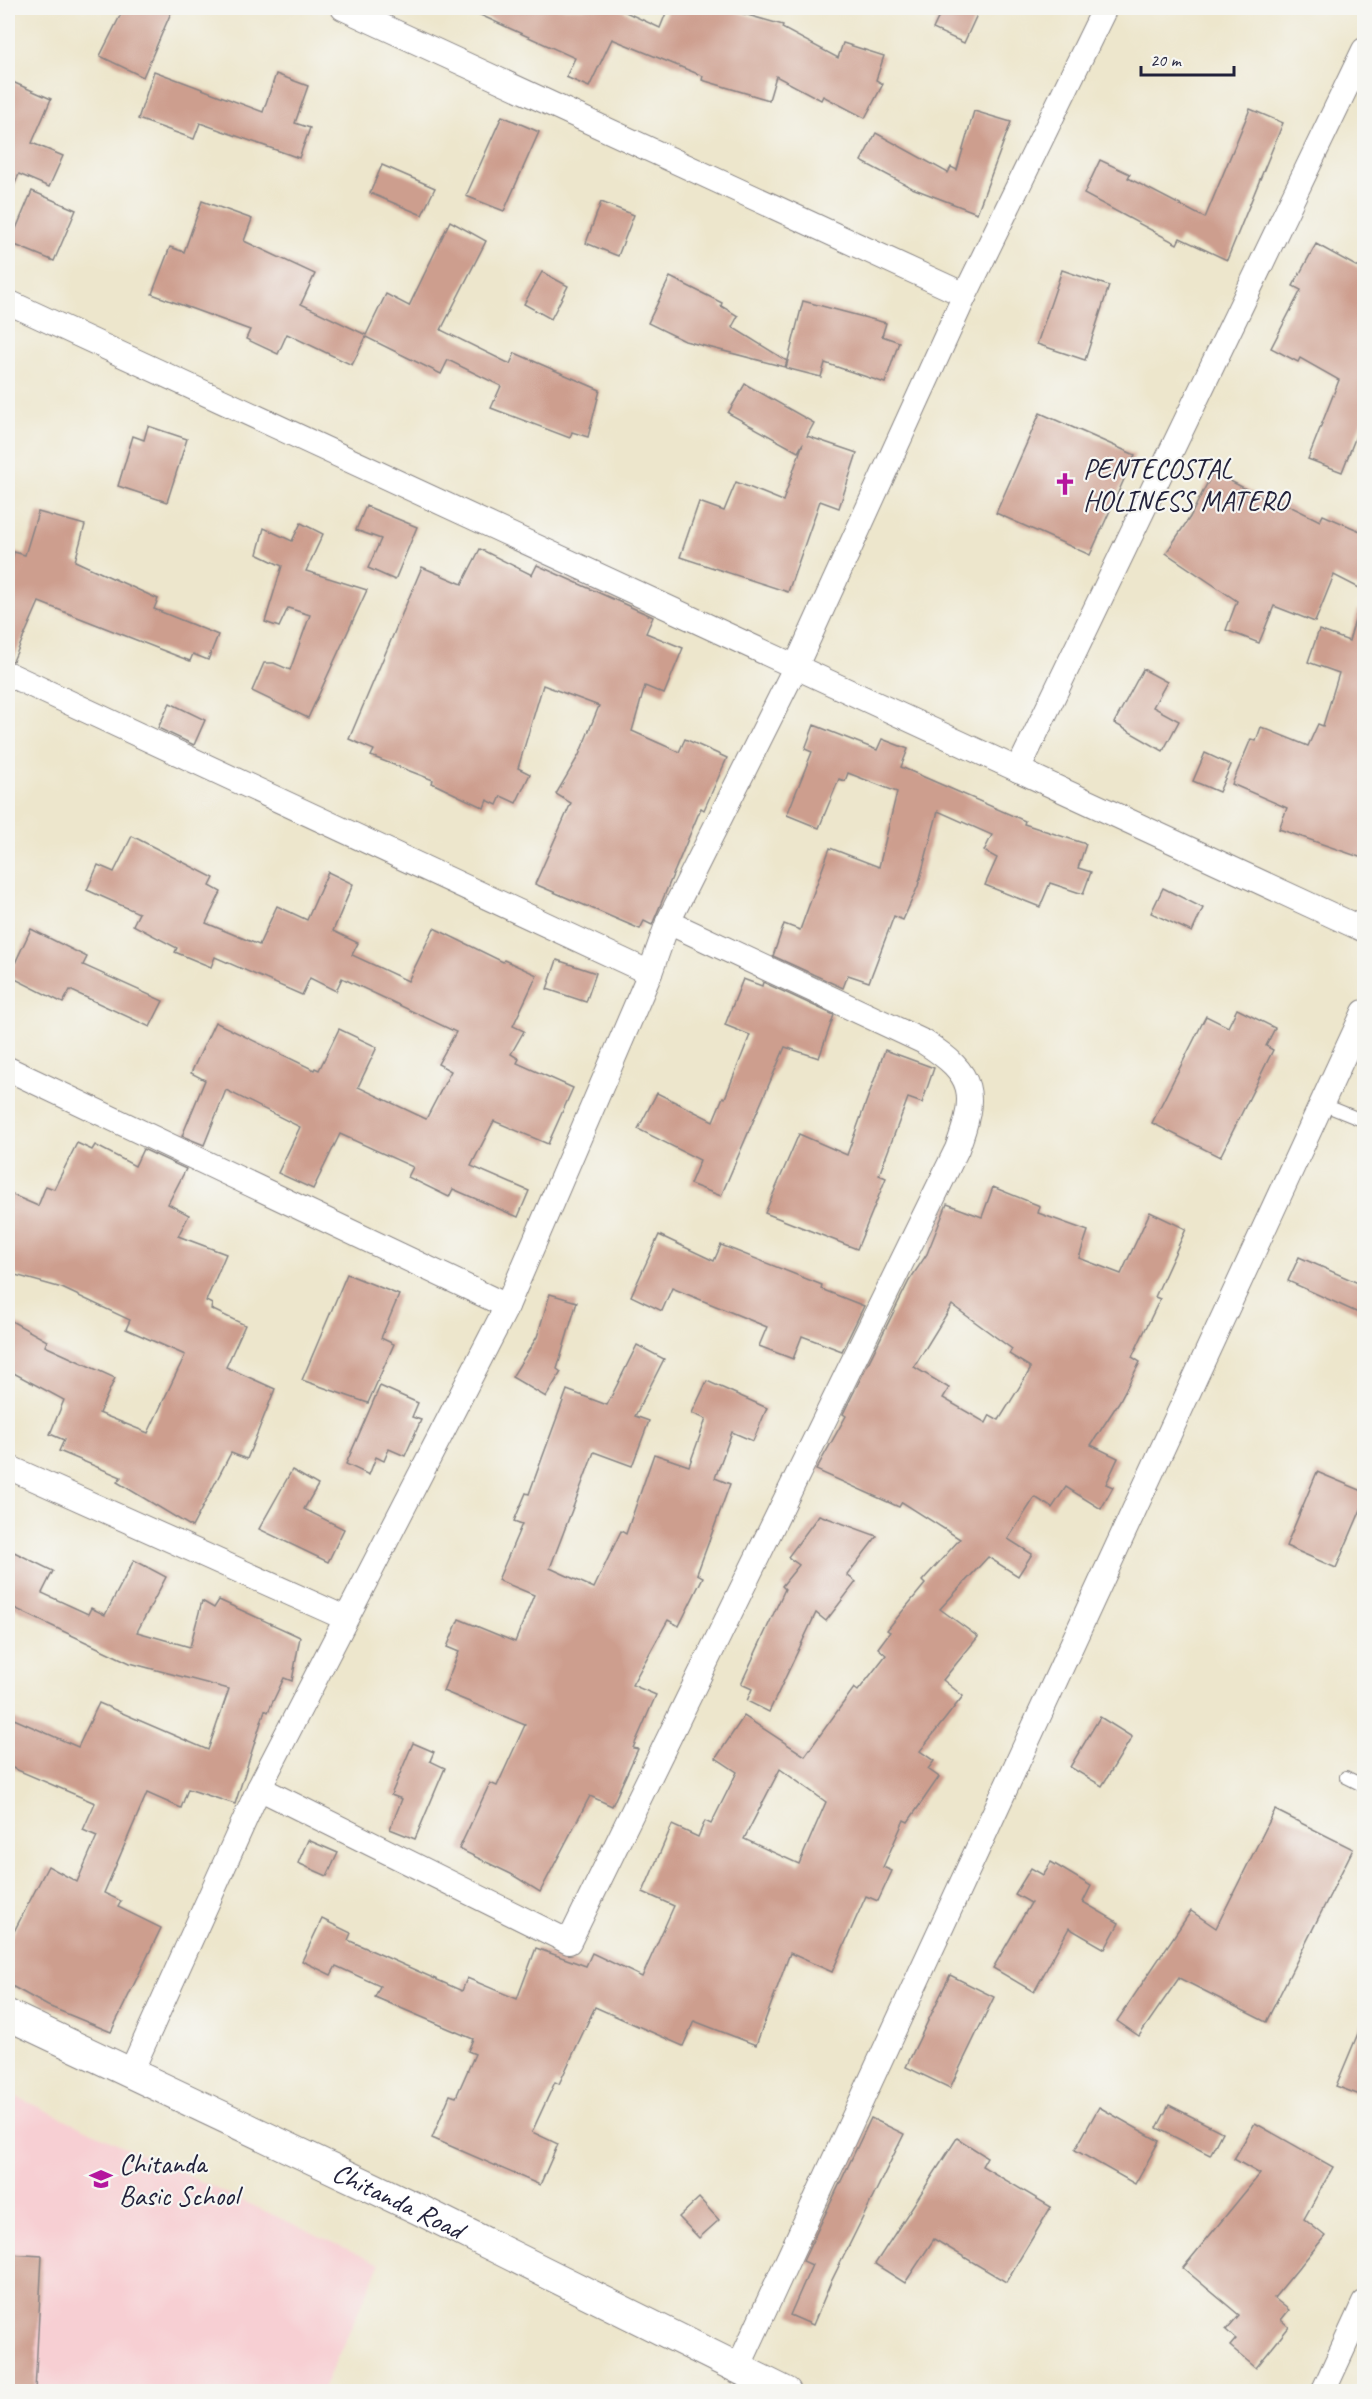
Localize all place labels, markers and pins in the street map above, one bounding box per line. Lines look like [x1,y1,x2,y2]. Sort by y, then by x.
place label: PENTECOSTAL HOLINESS MATERO [1083,451,1291,518]
church icon: PENTECOSTAL HOLINESS MATERO [1052,471,1078,497]
place label: Chitanda Basic School [119,2146,244,2213]
school or university icon: Chitanda Basic School [88,2166,114,2192]

